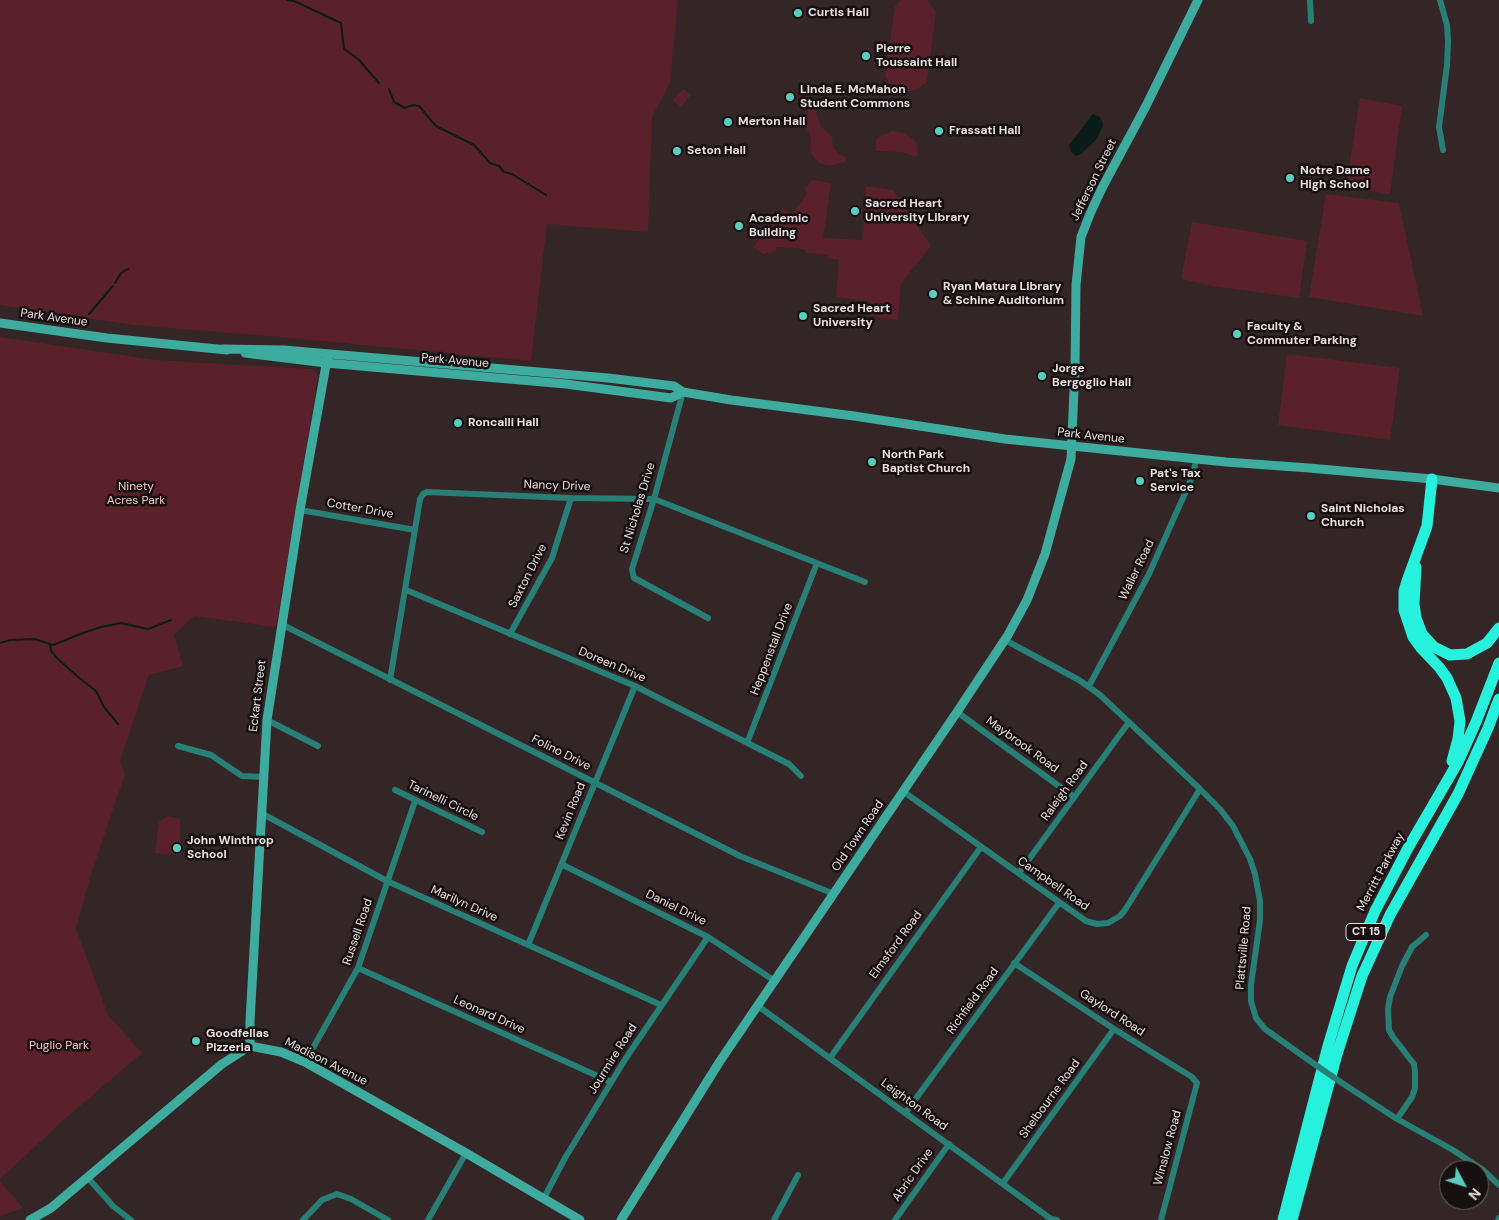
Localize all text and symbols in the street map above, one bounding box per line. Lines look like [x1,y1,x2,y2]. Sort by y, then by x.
place label: Curtis Hall [808,6,869,20]
marker: Curtis Hall [792,7,804,19]
place label: Pierre Toussaint Hall [876,42,957,70]
marker: Pierre Toussaint Hall [860,50,872,62]
place label: Linda E. McMahon Student Commons [800,83,910,111]
marker: Linda E. McMahon Student Commons [784,91,796,103]
place label: Merton Hall [738,115,805,129]
marker: Merton Hall [722,116,734,128]
place label: Frassati Hall [949,124,1021,138]
marker: Frassati Hall [933,125,945,137]
street label: Jefferson Street [1068,137,1120,223]
place label: Seton Hall [687,144,746,158]
marker: Seton Hall [671,145,683,157]
place label: Notre Dame High School [1300,164,1370,192]
marker: Notre Dame High School [1284,172,1296,184]
place label: Sacred Heart University Library [865,197,969,225]
marker: Sacred Heart University Library [849,205,861,217]
place label: Academic Building [749,212,808,240]
marker: Academic Building [733,220,745,232]
place label: Ryan Matura Library & Schine Auditorium [943,280,1064,308]
marker: Ryan Matura Library & Schine Auditorium [927,288,939,300]
place label: Sacred Heart University [813,302,890,330]
street label: Park Avenue [19,306,89,330]
marker: Sacred Heart University [797,310,809,322]
place label: Faculty & Commuter Parking [1247,320,1357,348]
marker: Faculty & Commuter Parking [1231,328,1243,340]
street label: Park Avenue [421,351,489,371]
place label: Jorge Bergoglio Hall [1052,362,1131,390]
marker: Jorge Bergoglio Hall [1036,370,1048,382]
place label: Roncalli Hall [468,416,539,430]
marker: Roncalli Hall [452,417,464,429]
street label: Park Avenue [1057,425,1125,447]
place label: North Park Baptist Church [882,448,970,476]
marker: North Park Baptist Church [866,456,878,468]
street label: St Nicholas Drive [617,461,659,555]
place label: Pat's Tax Service [1150,467,1201,495]
marker: Pat's Tax Service [1134,475,1146,487]
street label: Nancy Drive [523,478,591,494]
park label: Ninety Acres Park [107,480,165,508]
street label: Cotter Drive [325,496,395,522]
place label: Saint Nicholas Church [1321,502,1405,530]
marker: Saint Nicholas Church [1305,510,1317,522]
street label: Waller Road [1116,538,1158,602]
street label: Saxton Drive [506,542,550,610]
street label: Heppenstall Drive [748,601,796,697]
street label: Doreen Drive [576,644,648,686]
street label: Eckart Street [246,659,270,733]
street label: Maybrook Road [983,714,1061,776]
street label: Folino Drive [529,732,593,774]
street label: Raleigh Road [1038,758,1092,824]
street label: Tarinelli Circle [405,778,481,824]
street label: Kevin Road [553,780,589,842]
street label: Old Town Road [829,798,887,874]
street label: Merritt Parkway [1354,830,1408,914]
place label: John Winthrop School [187,834,274,862]
marker: John Winthrop School [171,842,183,854]
street label: Campbell Road [1014,854,1092,914]
street label: Marilyn Drive [428,883,500,925]
street label: Daniel Drive [643,887,709,929]
street label: Russell Road [340,897,376,967]
street label: Plattsville Road [1233,906,1255,990]
street label: Elmsford Road [867,908,925,982]
road number: CT 15 [1346,924,1386,940]
street label: Richfield Road [944,965,1002,1037]
street label: Gaylord Road [1077,987,1147,1039]
street label: Leonard Drive [451,993,527,1037]
street label: Jourmire Road [586,1021,640,1097]
place label: Goodfellas Pizzeria [206,1027,269,1055]
marker: Goodfellas Pizzeria [190,1035,202,1047]
street label: Madison Avenue [282,1035,370,1089]
park label: Puglio Park [29,1039,89,1053]
street label: Shelbourne Road [1017,1057,1083,1141]
street label: Leighton Road [878,1076,950,1134]
street label: Winslow Road [1151,1109,1185,1187]
street label: Abric Drive [890,1146,936,1204]
north arrow [1439,1160,1489,1210]
text: N [1465,1184,1485,1204]

